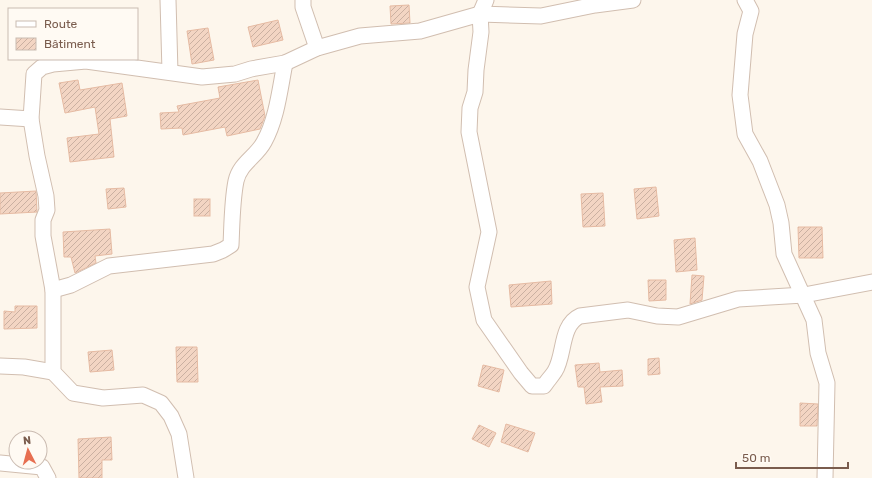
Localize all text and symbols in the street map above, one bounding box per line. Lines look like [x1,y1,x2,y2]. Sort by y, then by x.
legend [8,8,138,60]
text: Route [44,17,78,31]
text: Bâtiment [44,37,96,51]
north arrow [8,430,48,470]
text: N [22,434,32,447]
scale bar [736,444,848,470]
text: 50 m [742,451,770,465]

